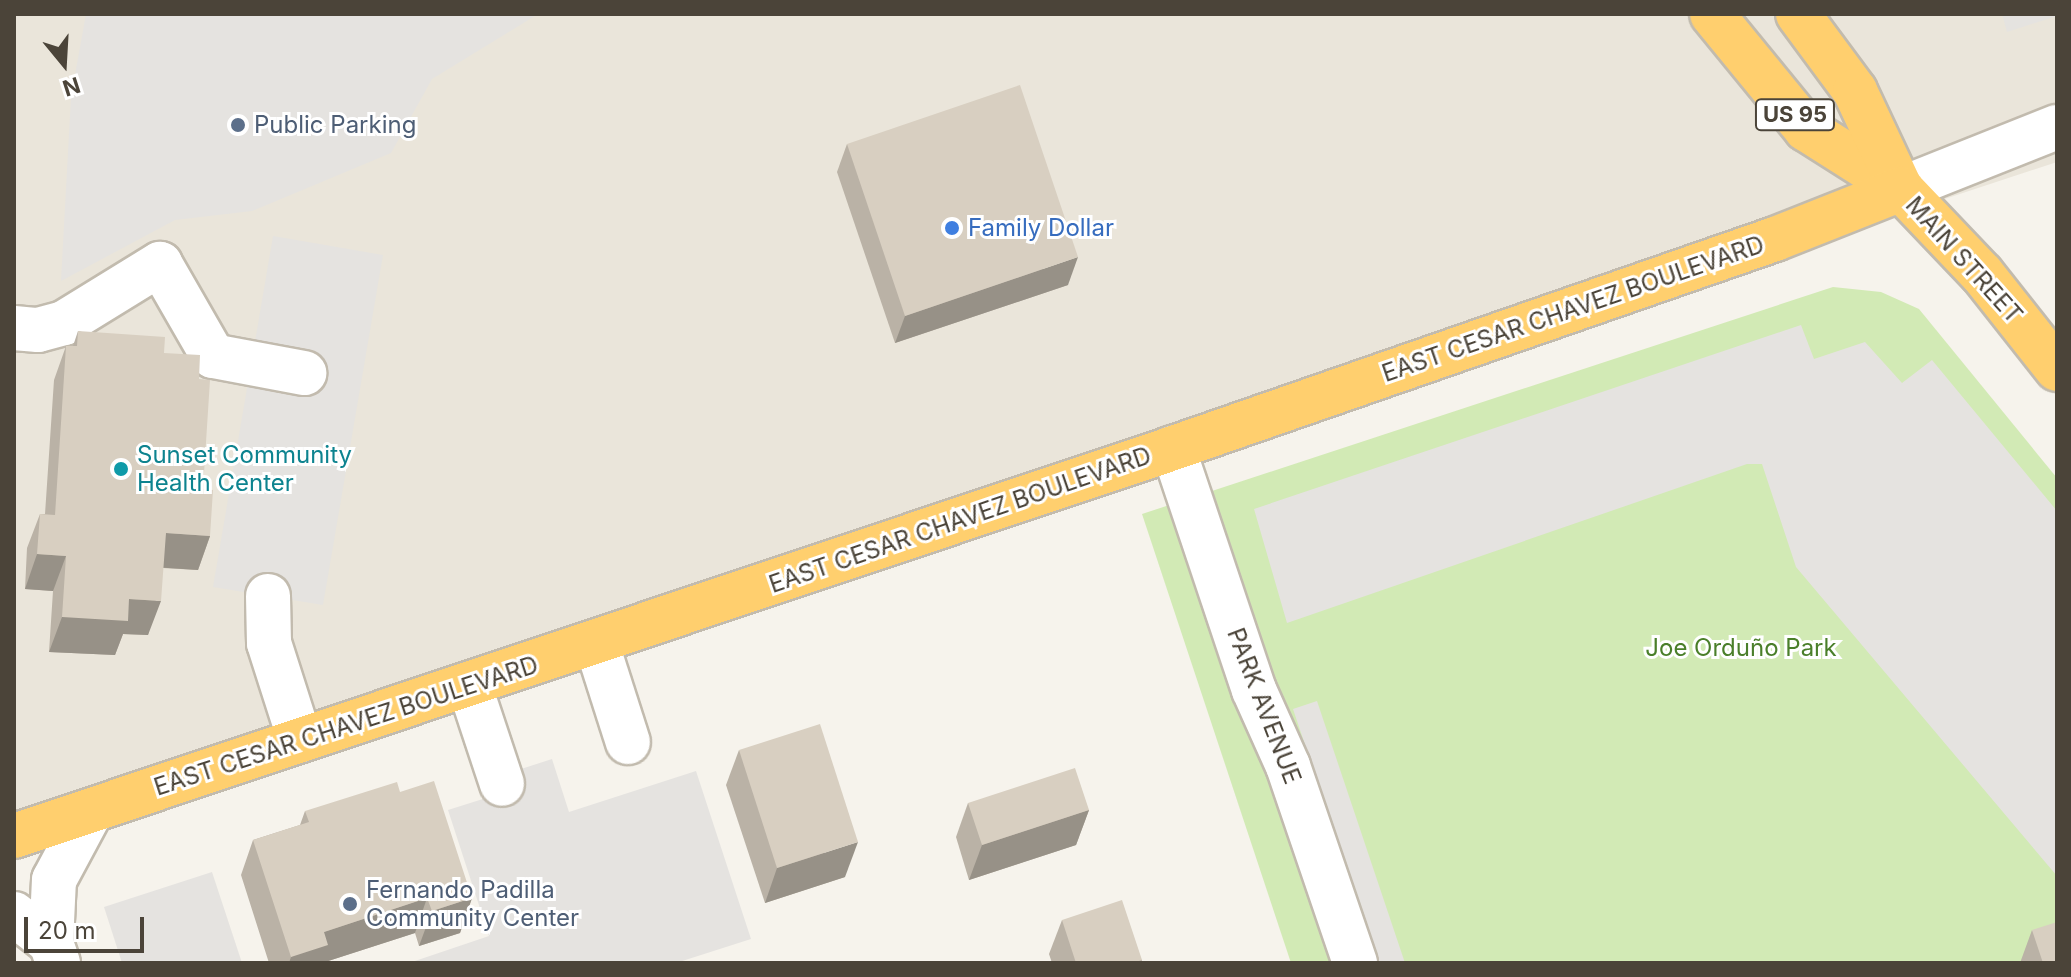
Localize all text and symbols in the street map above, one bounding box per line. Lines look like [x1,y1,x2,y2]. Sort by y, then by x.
north arrow [24,24,104,104]
text: N [59,72,83,102]
road number: US 95 [1753,97,1837,133]
place label: Public Parking [254,111,416,139]
marker: Public Parking [229,116,247,134]
street label: MAIN STREET [1900,191,2028,329]
place label: Family Dollar [968,214,1114,242]
marker: Family Dollar [943,219,961,237]
street label: EAST CESAR CHAVEZ BOULEVARD [1378,230,1768,388]
place label: Sunset Community Health Center [137,441,352,497]
street label: EAST CESAR CHAVEZ BOULEVARD [765,441,1155,599]
marker: Sunset Community Health Center [112,460,130,478]
street label: PARK AVENUE [1221,624,1307,788]
park label: Joe Orduño Park [1645,634,1837,662]
street label: EAST CESAR CHAVEZ BOULEVARD [150,650,542,802]
place label: Fernando Padilla Community Center [366,876,579,932]
marker: Fernando Padilla Community Center [341,895,359,913]
scale bar [28,901,148,951]
text: 20 m [38,916,96,945]

